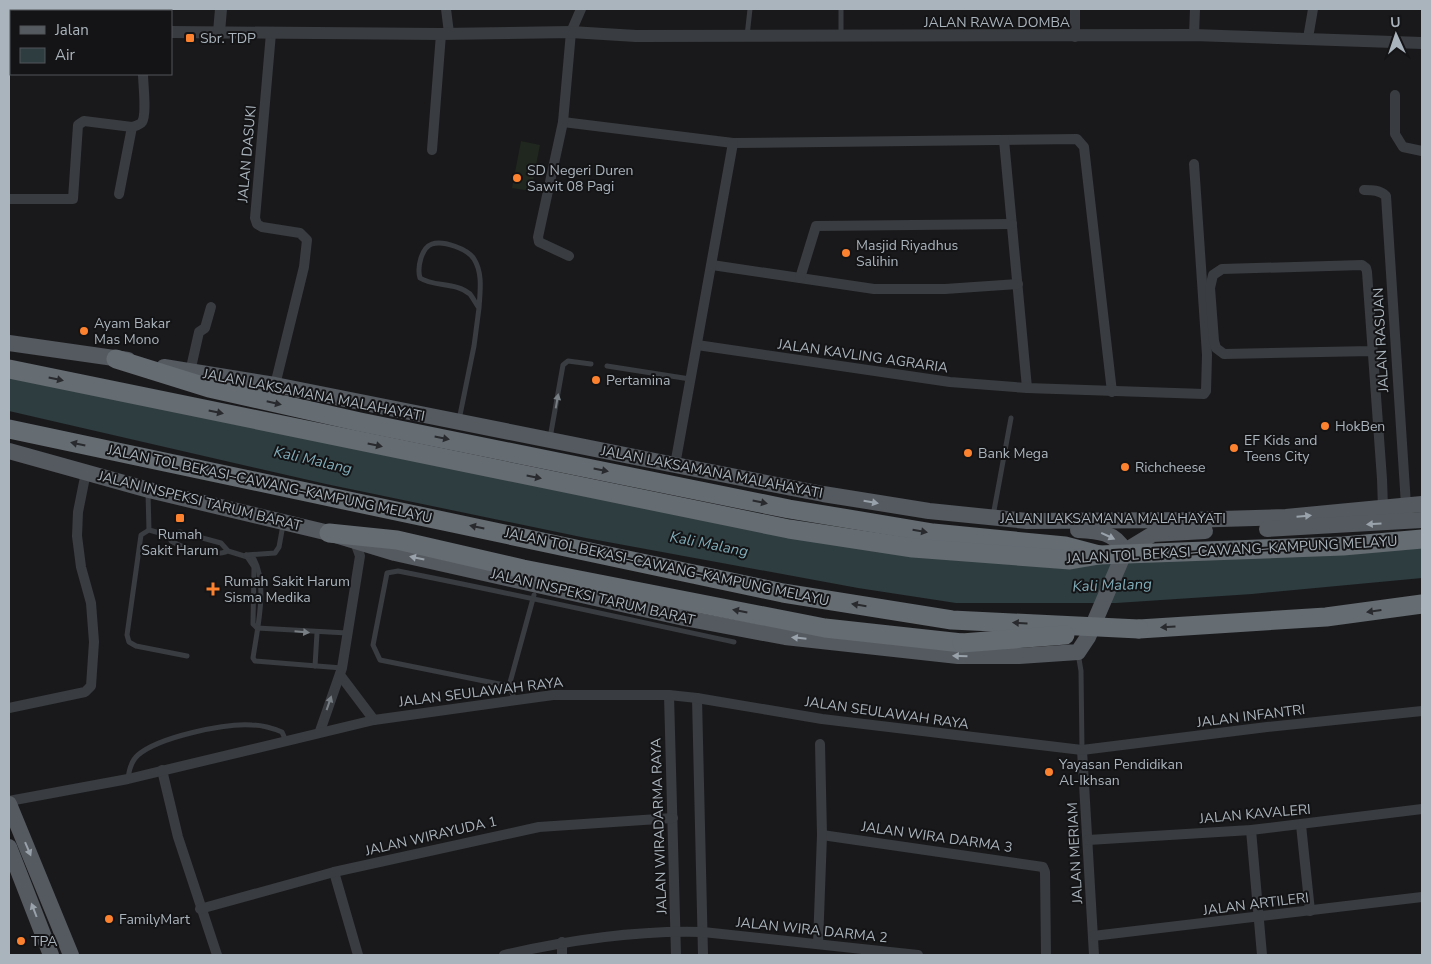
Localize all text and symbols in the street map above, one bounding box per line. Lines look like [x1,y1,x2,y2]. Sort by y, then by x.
legend [10,10,172,75]
north arrow [1371,10,1421,60]
street label: JALAN RAWA DOMBA [923,13,1070,32]
text: U [1390,13,1401,32]
text: Jalan [54,20,89,40]
place label: Sbr. TDP [200,29,256,48]
marker: Sbr. TDP [184,32,196,44]
text: Air [55,45,75,65]
street label: JALAN DASUKI [233,105,261,204]
place label: SD Negeri Duren Sawit 08 Pagi [527,161,633,196]
marker: SD Negeri Duren Sawit 08 Pagi [511,172,523,184]
place label: Masjid Riyadhus Salihin [856,236,958,271]
marker: Masjid Riyadhus Salihin [840,247,852,259]
street label: JALAN RASUAN [1369,287,1393,394]
place label: Ayam Bakar Mas Mono [94,314,170,349]
marker: Ayam Bakar Mas Mono [78,325,90,337]
street label: JALAN KAVLING AGRARIA [776,335,949,377]
street label: JALAN LAKSAMANA MALAHAYATI [201,364,426,426]
place label: Pertamina [606,371,670,390]
marker: Pertamina [590,374,602,386]
one-way arrow [49,376,65,384]
one-way arrow [553,393,561,409]
one-way arrow [266,399,281,407]
one-way arrow [208,408,223,416]
place label: HokBen [1335,417,1385,436]
marker: HokBen [1319,420,1331,432]
place label: EF Kids and Teens City [1244,431,1317,466]
one-way arrow [434,435,450,443]
one-way arrow [70,440,86,448]
street label: JALAN TOL BEKASI–CAWANG–KAMPUNG MELAYU [105,440,434,528]
water label: Kali Malang [272,441,354,479]
one-way arrow [367,441,383,449]
street label: JALAN LAKSAMANA MALAHAYATI [599,441,824,503]
marker: EF Kids and Teens City [1228,442,1240,454]
place label: Bank Mega [978,444,1048,463]
marker: Bank Mega [962,447,974,459]
place label: Richcheese [1135,458,1206,477]
marker: Richcheese [1119,461,1131,473]
street label: JALAN INSPEKSI TARUM BARAT [95,466,304,536]
one-way arrow [594,466,610,474]
one-way arrow [527,473,542,481]
one-way arrow [753,499,769,507]
one-way arrow [864,499,880,507]
street label: JALAN LAKSAMANA MALAHAYATI [999,509,1226,528]
one-way arrow [1296,511,1312,519]
marker: Rumah Sakit Harum [174,512,186,524]
one-way arrow [1365,520,1381,528]
one-way arrow [468,523,484,531]
street label: JALAN TOL BEKASI–CAWANG–KAMPUNG MELAYU [502,523,831,611]
place label: Rumah Sakit Harum [141,525,219,560]
water label: Kali Malang [668,527,750,561]
one-way arrow [913,527,929,535]
street label: JALAN TOL BEKASI–CAWANG–KAMPUNG MELAYU [1065,532,1398,568]
one-way arrow [1101,532,1116,540]
one-way arrow [410,554,425,562]
street label: JALAN INSPEKSI TARUM BARAT [488,564,698,630]
place label: Rumah Sakit Harum Sisma Medika [224,572,350,607]
water label: Kali Malang [1072,574,1152,596]
marker: Rumah Sakit Harum Sisma Medika [206,582,220,596]
one-way arrow [851,601,867,609]
one-way arrow [732,607,748,615]
one-way arrow [1366,607,1382,615]
one-way arrow [1012,619,1028,627]
one-way arrow [1160,624,1176,632]
one-way arrow [294,628,310,636]
one-way arrow [790,634,806,642]
one-way arrow [952,651,968,659]
street label: JALAN SEULAWAH RAYA [397,673,564,712]
street label: JALAN SEULAWAH RAYA [803,692,970,734]
one-way arrow [326,695,334,710]
street label: JALAN INFANTRI [1195,700,1306,732]
street label: JALAN WIRADARMA RAYA [646,738,672,915]
place label: Yayasan Pendidikan Al-Ikhsan [1058,755,1183,790]
marker: Yayasan Pendidikan Al-Ikhsan [1043,766,1055,778]
street label: JALAN KAVALERI [1197,800,1312,828]
street label: JALAN MERIAM [1063,802,1087,905]
street label: JALAN WIRAYUDA 1 [362,812,499,861]
street label: JALAN WIRA DARMA 3 [859,817,1014,857]
one-way arrow [25,842,33,856]
street label: JALAN ARTILERI [1201,888,1310,920]
one-way arrow [30,902,37,917]
place label: FamilyMart [119,910,190,929]
street label: JALAN WIRA DARMA 2 [734,912,889,947]
marker: FamilyMart [103,913,115,925]
place label: TPA [31,932,58,951]
marker: TPA [15,935,27,947]

